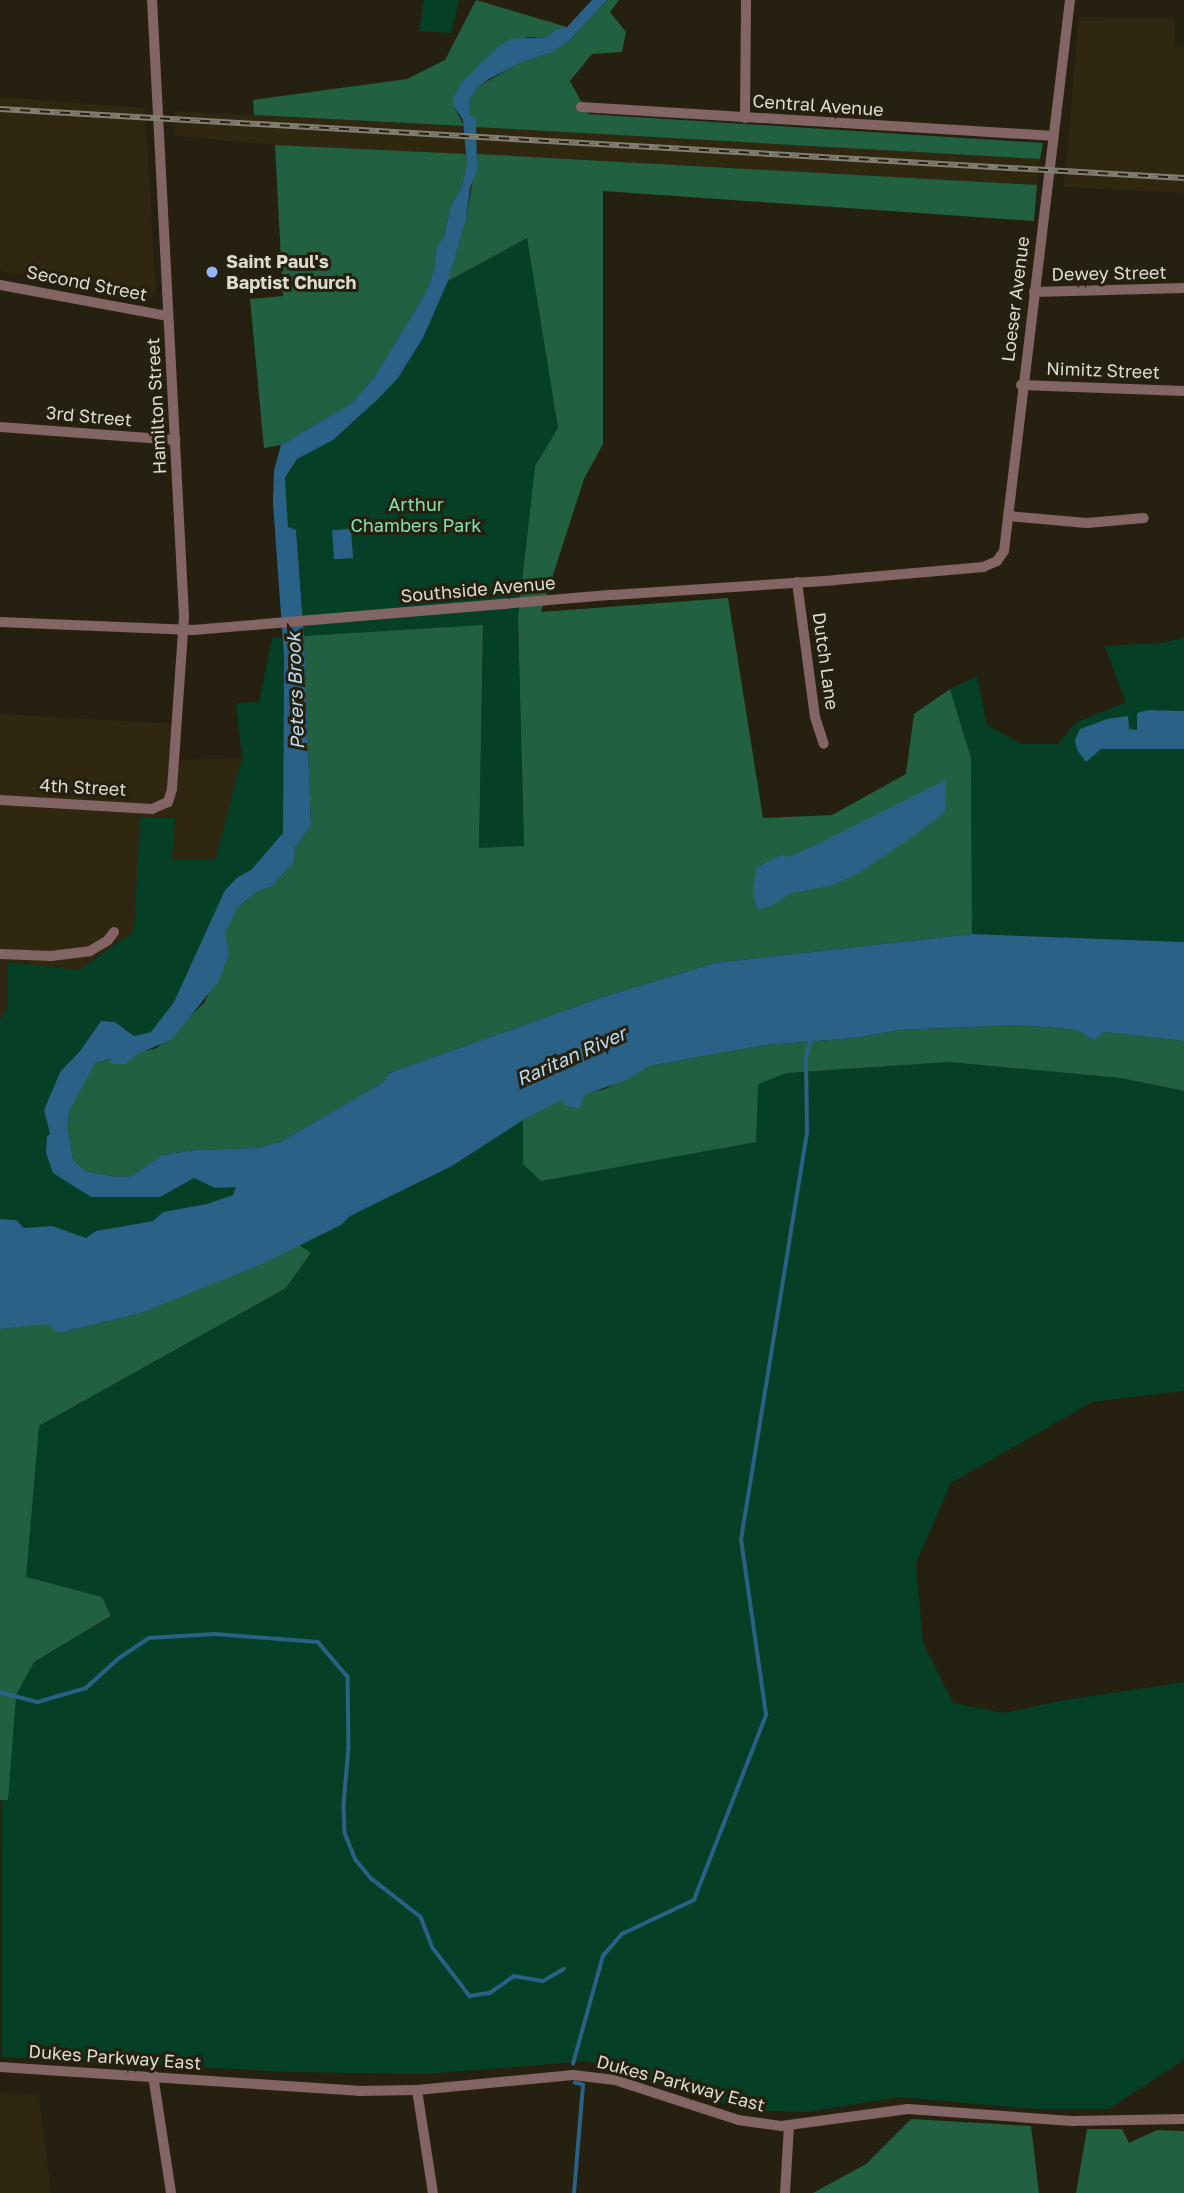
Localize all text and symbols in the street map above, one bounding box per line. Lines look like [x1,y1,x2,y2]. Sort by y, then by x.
street label: Central Avenue [752,90,884,120]
street label: Loeser Avenue [997,235,1033,363]
place label: Saint Paul's Baptist Church [226,251,356,294]
street label: Second Street [25,261,149,305]
street label: Dewey Street [1051,261,1167,285]
marker: Saint Paul's Baptist Church [204,264,220,280]
street label: Hamilton Street [142,337,170,475]
street label: Nimitz Street [1046,357,1160,383]
street label: 3rd Street [45,401,133,431]
park label: Arthur Chambers Park [351,494,481,536]
street label: Southside Avenue [400,571,556,607]
street label: Dutch Lane [808,611,844,711]
water label: Peters Brook [282,632,308,750]
street label: 4th Street [39,774,127,800]
water label: Raritan River [513,1022,629,1090]
street label: Dukes Parkway East [28,2040,202,2074]
street label: Dukes Parkway East [595,2050,767,2116]

